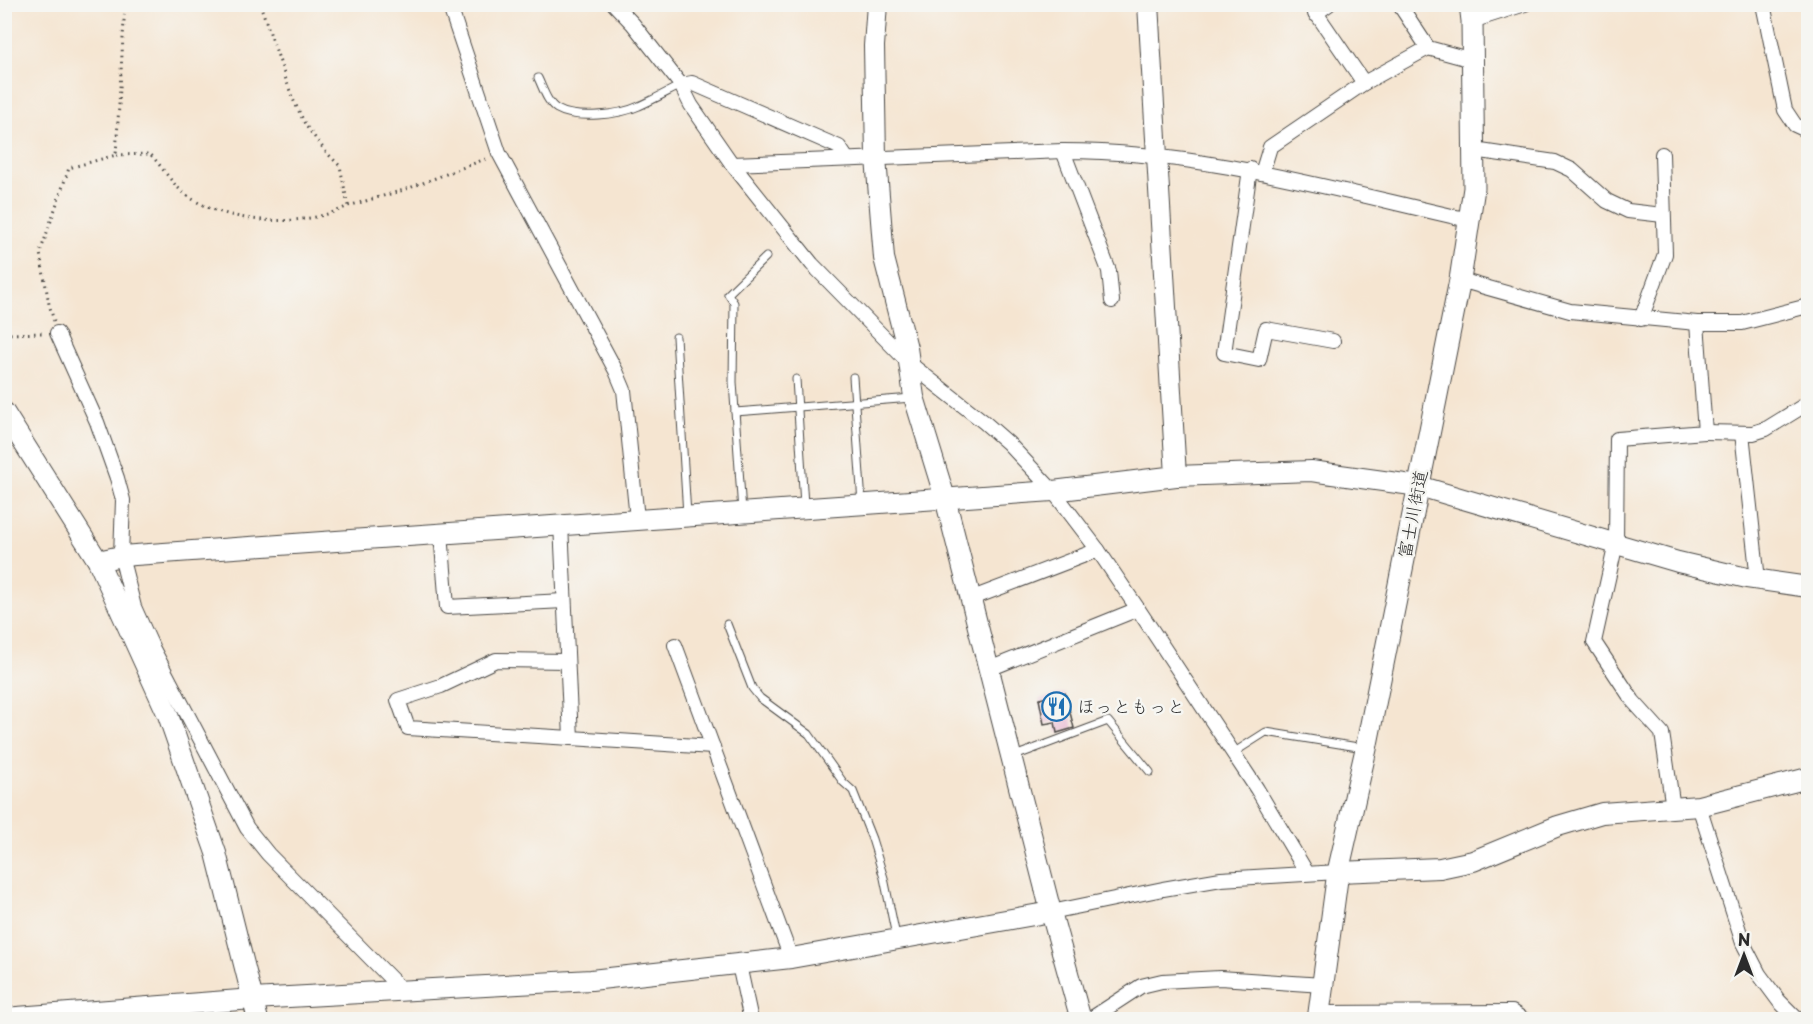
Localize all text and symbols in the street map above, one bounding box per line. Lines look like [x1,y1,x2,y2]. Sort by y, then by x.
street label: 富士川街道 [1390,467,1433,560]
restaurant icon: ほっともっと [1040,691,1072,723]
place label: ほっともっと [1077,692,1185,719]
north arrow [1714,925,1774,985]
text: N [1738,927,1750,951]

